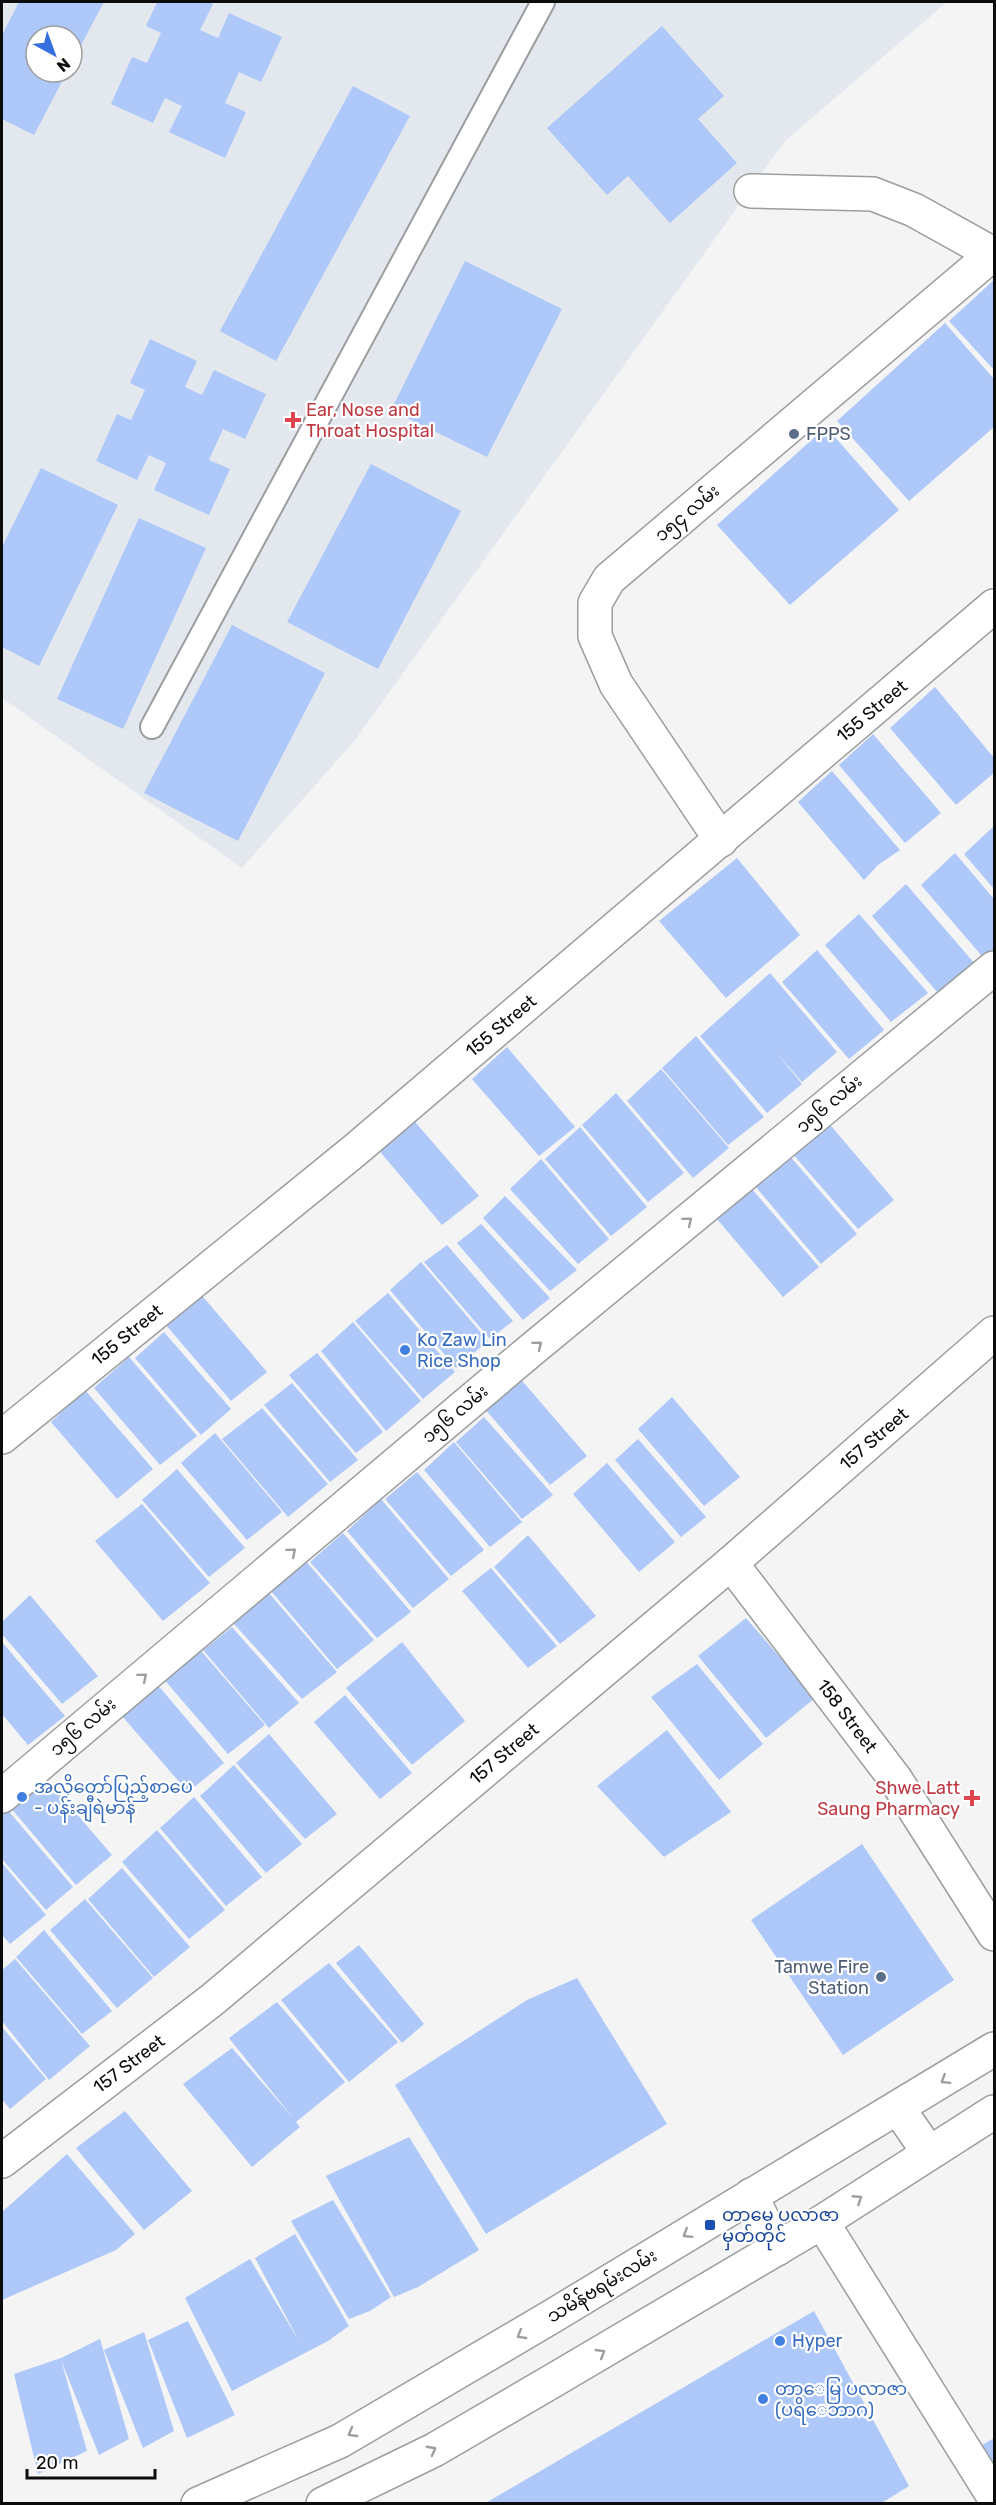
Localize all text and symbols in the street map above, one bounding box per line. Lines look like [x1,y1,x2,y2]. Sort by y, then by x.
north arrow [24,24,84,84]
text: N [53,54,74,76]
place label: Ear, Nose and Throat Hospital [306,399,434,442]
marker: Ear, Nose and Throat Hospital [284,411,302,429]
place label: FPPS [806,423,851,445]
marker: FPPS [787,427,801,441]
street label: ၁၅၄ လမ်း [649,478,726,549]
street label: 155 Street [832,675,912,747]
street label: 155 Street [461,990,541,1062]
street label: ၁၅၆ လမ်း [790,1069,869,1141]
one-way arrow [681,1217,692,1228]
street label: 155 Street [87,1300,167,1370]
place label: Ko Zaw Lin Rice Shop [417,1329,507,1372]
one-way arrow [531,1341,542,1352]
marker: Ko Zaw Lin Rice Shop [398,1343,412,1357]
street label: ၁၅၆ လမ်း [416,1379,495,1451]
street label: 157 Street [835,1403,913,1475]
one-way arrow [285,1548,296,1559]
one-way arrow [136,1673,147,1684]
street label: 158 Street [812,1675,882,1757]
street label: ၁၅၆ လမ်း [44,1692,123,1764]
street label: 157 Street [465,1719,543,1789]
place label: အလိုတော်ပြည့်စာပေ - ပန်းချီရဲမာန် [34,1773,193,1823]
place label: Shwe Latt Saung Pharmacy [817,1777,960,1820]
marker: အလိုတော်ပြည့်စာပေ - ပန်းချီရဲမာန် [15,1790,29,1804]
marker: Shwe Latt Saung Pharmacy [965,1791,979,1805]
place label: Tamwe Fire Station [774,1956,869,1999]
marker: Tamwe Fire Station [874,1970,888,1984]
street label: 157 Street [89,2030,169,2098]
one-way arrow [941,2072,951,2084]
one-way arrow [852,2194,862,2206]
place label: တာမွေ ပလာဇာ မှတ်တိုင် [722,2204,839,2251]
marker: တာမွေ ပလာဇာ မှတ်တိုင် [703,2218,717,2232]
one-way arrow [683,2226,694,2237]
street label: သမိန်ဗရမ်းလမ်း [541,2242,663,2331]
one-way arrow [517,2328,527,2339]
place label: Hyper [792,2330,843,2352]
marker: Hyper [773,2334,787,2348]
one-way arrow [595,2348,605,2360]
place label: တာေမြ ပလာဇာ (ပရိေဘာဂ) [775,2377,907,2425]
marker: တာေမြ ပလာဇာ (ပရိေဘာဂ) [756,2392,770,2406]
one-way arrow [348,2426,358,2437]
scale bar [27,2442,154,2480]
one-way arrow [426,2446,437,2458]
text: 20 m [36,2452,78,2474]

